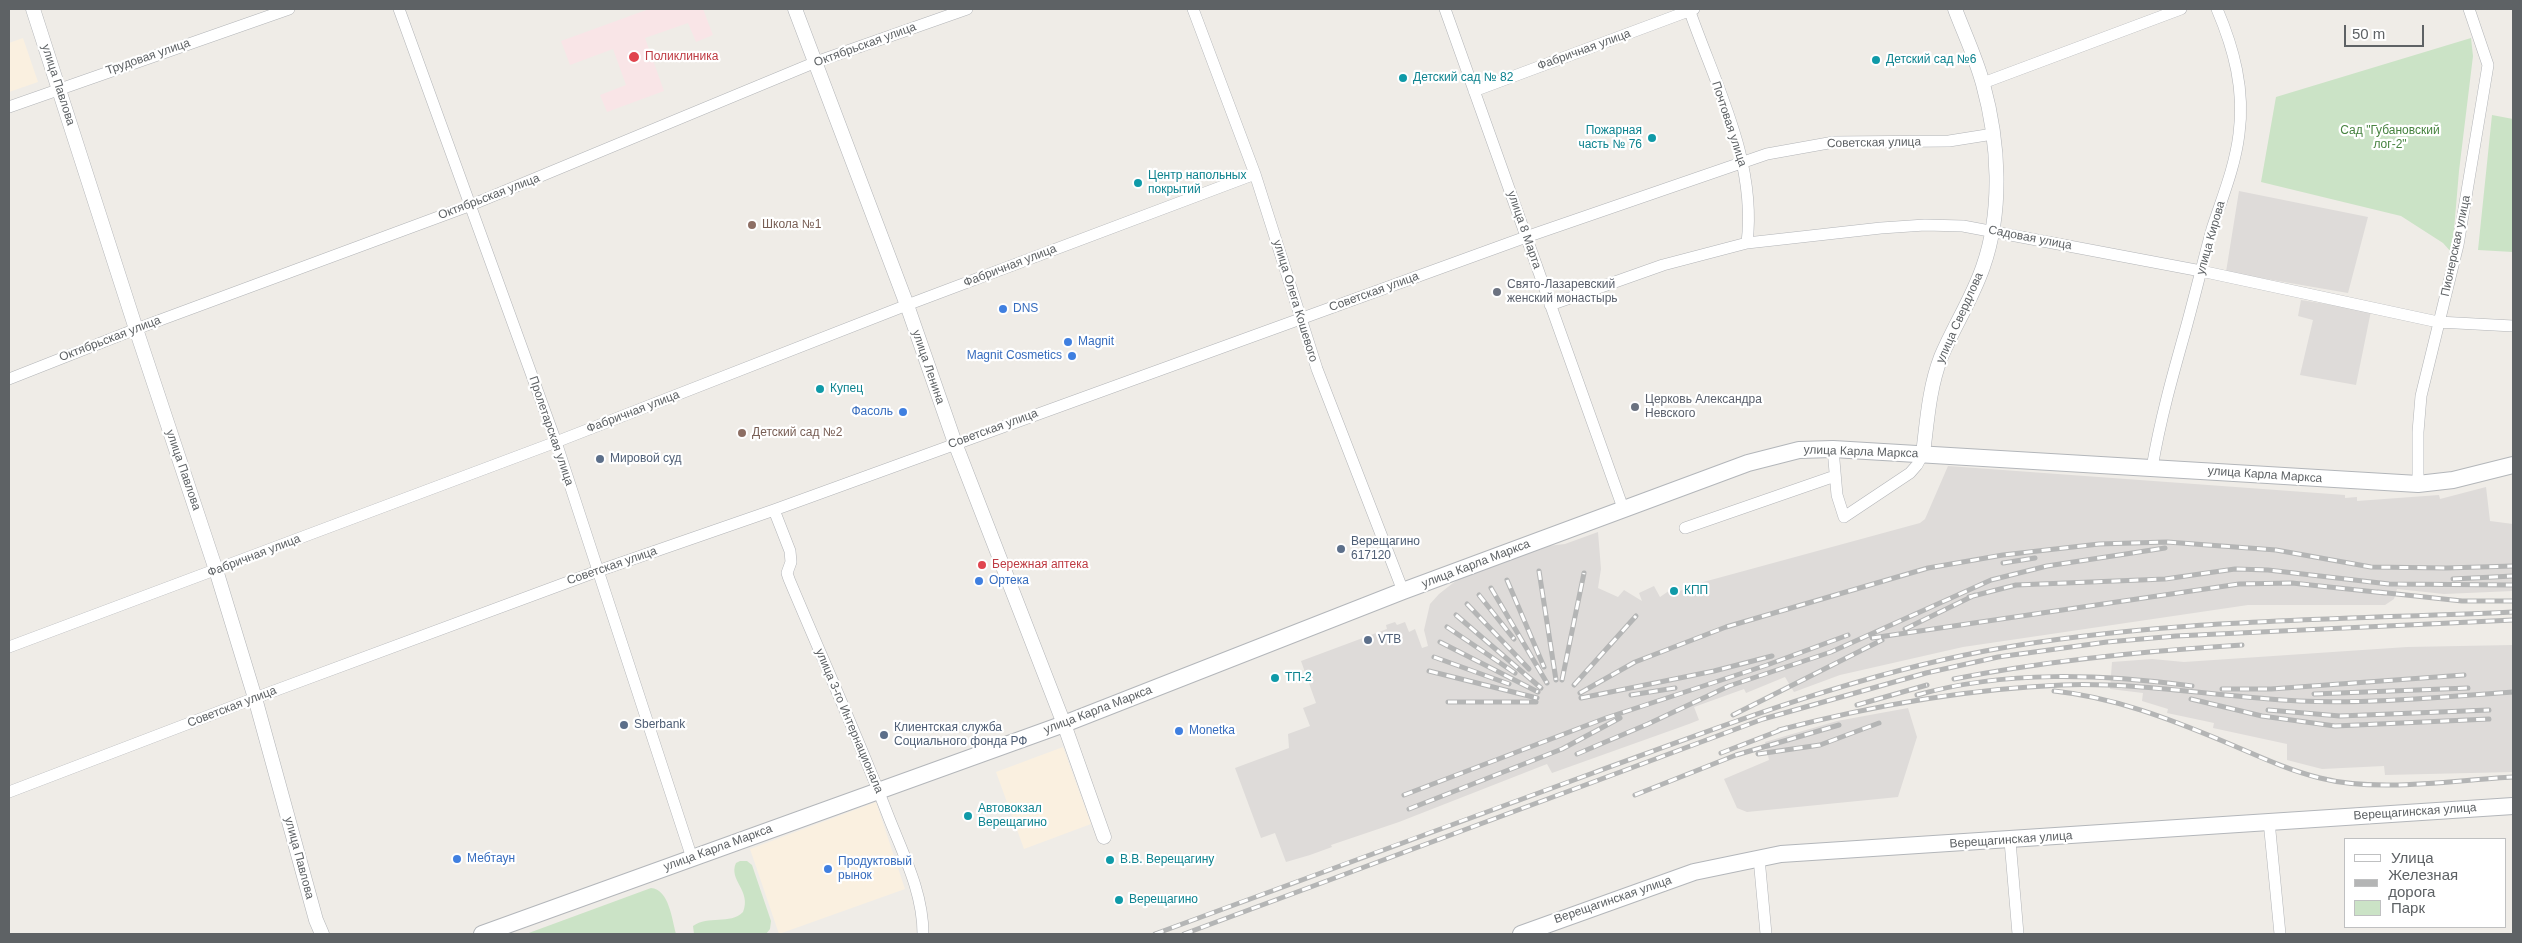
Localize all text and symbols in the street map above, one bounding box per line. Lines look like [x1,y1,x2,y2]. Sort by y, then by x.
scale bar [2347,15,2427,47]
street label: Октябрьская улица [812,20,918,70]
text: 50 m [2352,25,2385,42]
street label: Фабричная улица [1535,26,1633,74]
street label: Трудовая улица [104,36,192,78]
street label: улица Павлова [38,43,78,127]
marker: Поликлиника [627,50,641,64]
place label: Поликлиника [645,50,718,64]
place label: Детский сад №6 [1886,53,1976,67]
marker: Детский сад №6 [1870,54,1882,66]
place label: Детский сад № 82 [1413,71,1513,85]
marker: Детский сад № 82 [1397,72,1409,84]
street label: Почтовая улица [1708,79,1750,169]
place label: Пожарная часть № 76 [1578,124,1642,152]
park label: Сад "Губановский лог-2" [2340,124,2440,152]
marker: Пожарная часть № 76 [1646,132,1658,144]
street label: Советская улица [1827,135,1921,151]
place label: Центр напольных покрытий [1148,169,1246,197]
street label: Октябрьская улица [436,171,542,223]
marker: Центр напольных покрытий [1132,177,1144,189]
street label: улица 8 Марта [1504,189,1544,271]
street label: Пионерская улица [2438,194,2474,298]
street label: улица Кирова [2194,199,2228,277]
place label: Школа №1 [762,218,821,232]
marker: Школа №1 [746,219,758,231]
street label: Садовая улица [1987,223,2073,253]
street label: улица Олега Кошевого [1270,238,1320,364]
street label: Фабричная улица [961,242,1059,290]
street label: Советская улица [1327,269,1421,315]
street label: улица Свердлова [1933,270,1987,366]
place label: Свято-Лазаревский женский монастырь [1507,278,1618,306]
marker: Свято-Лазаревский женский монастырь [1491,286,1503,298]
place label: DNS [1013,302,1038,316]
marker: DNS [997,303,1009,315]
street label: Октябрьская улица [57,313,163,365]
street label: улица Ленина [909,328,947,406]
place label: Magnit [1078,335,1114,349]
marker: Magnit [1062,336,1074,348]
place label: Magnit Cosmetics [967,349,1062,363]
marker: Magnit Cosmetics [1066,350,1078,362]
street label: Пролетарская улица [526,374,576,488]
place label: Купец [830,382,863,396]
marker: Купец [814,383,826,395]
street label: Фабричная улица [584,388,682,436]
place label: Церковь Александра Невского [1645,393,1762,421]
marker: Церковь Александра Невского [1629,401,1641,413]
place label: Фасоль [851,405,893,419]
marker: Фасоль [897,406,909,418]
street label: Советская улица [946,406,1040,452]
place label: Детский сад №2 [752,426,842,440]
marker: Детский сад №2 [736,427,748,439]
street label: улица Павлова [162,428,204,512]
street label: улица Карла Маркса [1803,443,1919,461]
place label: Мировой суд [610,452,682,466]
marker: Мировой суд [594,453,606,465]
street label: улица Карла Маркса [2207,464,2323,486]
street label: Фабричная улица [205,532,303,580]
place label: Верещагино 617120 [1351,535,1420,563]
street label: улица Карла Маркса [1420,537,1532,591]
marker: Верещагино 617120 [1335,543,1347,555]
street label: Советская улица [565,544,659,588]
place label: Бережная аптека [992,558,1088,572]
marker: Бережная аптека [976,559,988,571]
place label: Ортека [989,574,1029,588]
marker: Ортека [973,575,985,587]
place label: КПП [1684,584,1708,598]
marker: КПП [1668,585,1680,597]
place label: VTB [1378,633,1401,647]
marker: VTB [1362,634,1374,646]
street label: улица 3-го Интернационала [812,647,886,795]
place label: ТП-2 [1285,671,1312,685]
marker: ТП-2 [1269,672,1281,684]
street label: Советская улица [185,683,279,731]
street label: улица Карла Маркса [1042,683,1154,737]
place label: Sberbank [634,718,685,732]
marker: Sberbank [618,719,630,731]
place label: Клиентская служба Социального фонда РФ [894,721,1027,749]
place label: Monetka [1189,724,1235,738]
marker: Monetka [1173,725,1185,737]
marker: Клиентская служба Социального фонда РФ [878,729,890,741]
street label: Верещагинская улица [2353,801,2477,823]
place label: Автовокзал Верещагино [978,802,1047,830]
marker: Автовокзал Верещагино [962,810,974,822]
street label: улица Павлова [281,815,317,901]
street label: улица Карла Маркса [662,822,774,874]
street label: Верещагинская улица [1949,829,2073,851]
legend [2344,838,2507,928]
text: Улица [2391,849,2434,866]
place label: Мебтаун [467,852,515,866]
marker: Мебтаун [451,853,463,865]
place label: В.В. Верещагину [1120,853,1214,867]
marker: В.В. Верещагину [1104,854,1116,866]
place label: Продуктовый рынок [838,855,912,883]
marker: Продуктовый рынок [822,863,834,875]
text: Железная дорога [2388,866,2458,900]
street label: Верещагинская улица [1552,873,1674,927]
place label: Верещагино [1129,893,1198,907]
marker: Верещагино [1113,894,1125,906]
text: Парк [2391,899,2425,916]

